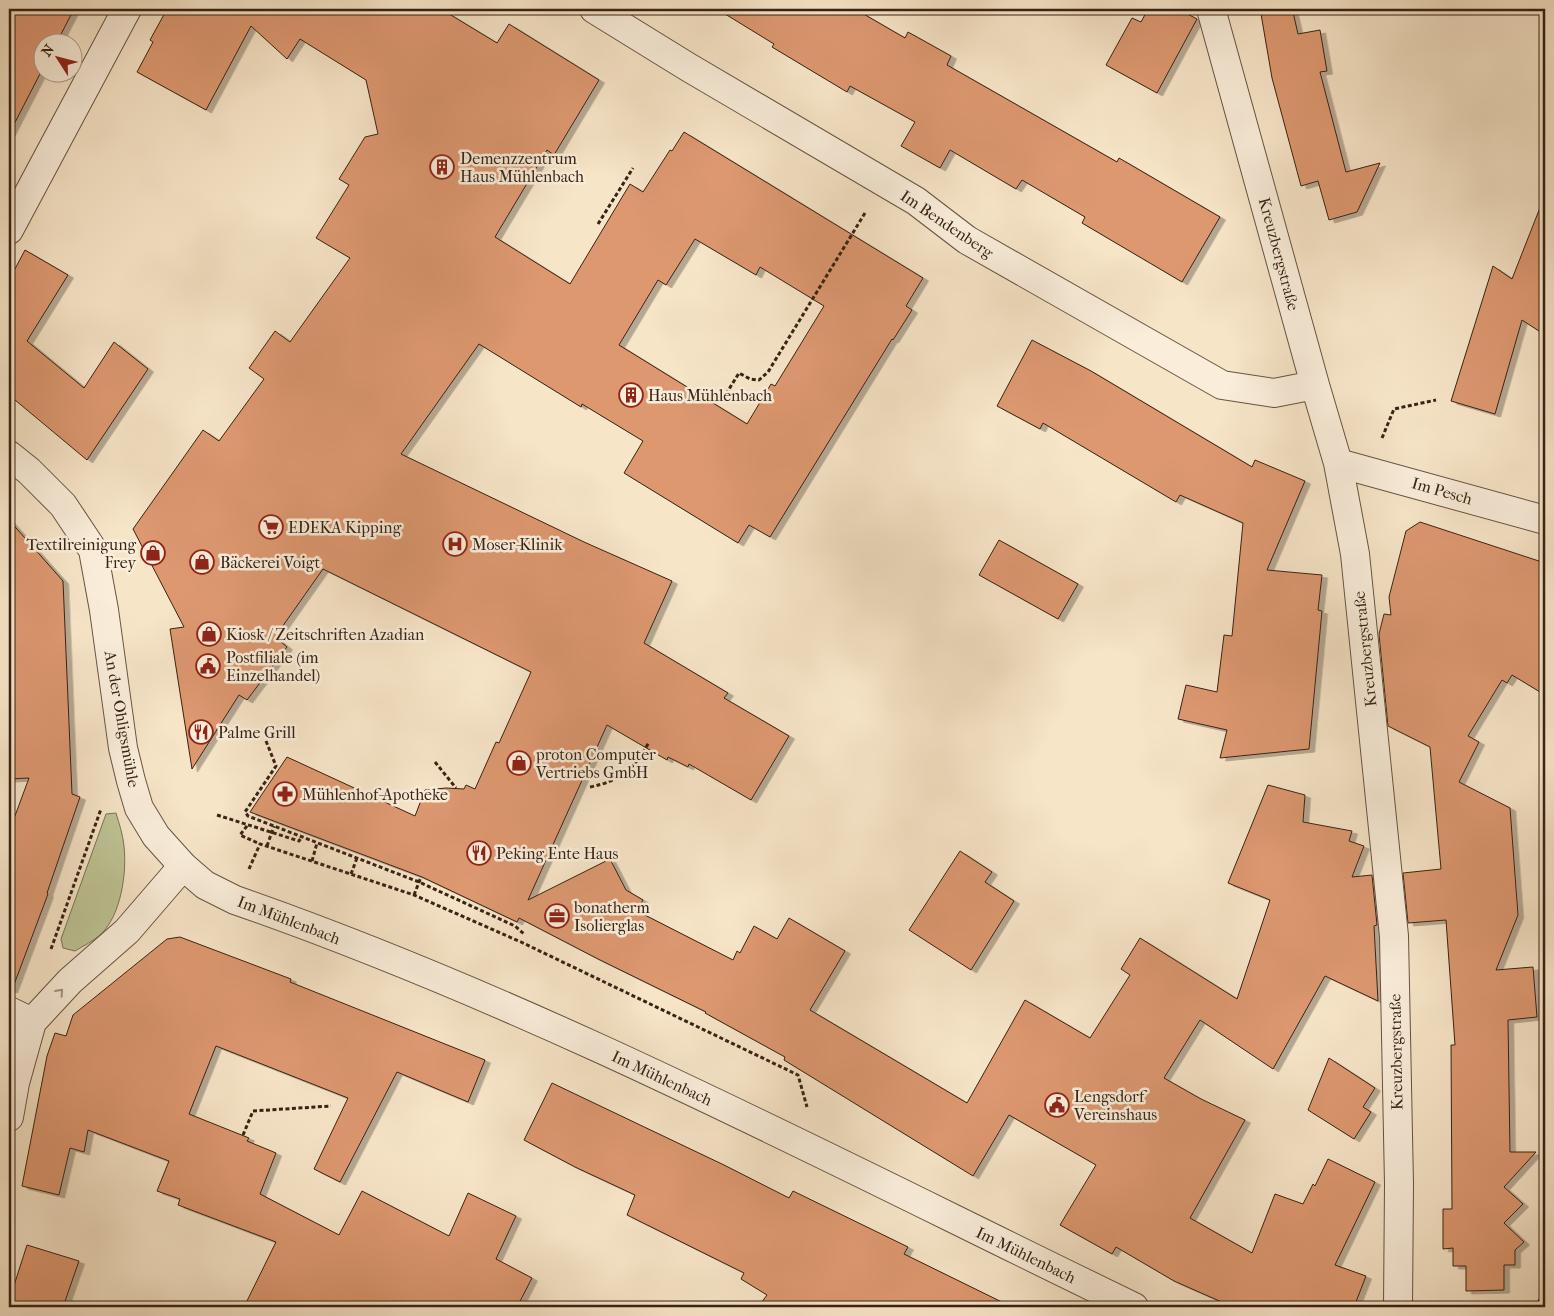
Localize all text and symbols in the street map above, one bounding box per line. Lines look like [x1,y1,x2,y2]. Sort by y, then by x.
north arrow [32,32,82,82]
text: N [38,41,58,60]
place label: Demenzzentrum Haus Mühlenbach [460,149,584,186]
building icon: Demenzzentrum Haus Mühlenbach [429,154,455,180]
street label: Im Bendenberg [897,186,997,262]
street label: Kreuzbergstraße [1255,195,1303,313]
building icon: Haus Mühlenbach [618,382,644,408]
place label: Haus Mühlenbach [648,386,772,405]
street label: Im Pesch [1410,473,1474,509]
supermarket icon: EDEKA Kipping [258,514,284,540]
place label: EDEKA Kipping [288,518,402,537]
hospital icon: Moser-Klinik [442,531,468,557]
place label: Textilreinigung Frey [27,535,136,572]
place label: Moser-Klinik [472,535,563,554]
shop icon: Textilreinigung Frey [140,540,166,566]
shop icon: Bäckerei Voigt [189,549,215,575]
place label: Bäckerei Voigt [220,553,320,572]
street label: Kreuzbergstraße [1349,590,1381,708]
shop icon: Kiosk / Zeitschriften Azadian [196,621,222,647]
place label: Kiosk / Zeitschriften Azadian [226,625,425,644]
street label: An der Ohligsmühle [100,648,143,789]
place label: Postfiliale (im Einzelhandel) [226,648,320,685]
public building icon: Postfiliale (im Einzelhandel) [195,653,221,679]
restaurant icon: Palme Grill [188,719,214,745]
place label: Palme Grill [218,723,296,742]
place label: proton Computer Vertriebs GmbH [535,745,656,782]
shop icon: proton Computer Vertriebs GmbH [506,750,532,776]
pharmacy icon: Mühlenhof-Apotheke [272,781,298,807]
place label: Mühlenhof-Apotheke [302,785,448,804]
restaurant icon: Peking Ente Haus [466,840,492,866]
place label: Peking Ente Haus [496,844,618,863]
street label: Im Mühlenbach [235,892,343,948]
place label: bonatherm Isolierglas [573,898,650,935]
office icon: bonatherm Isolierglas [544,903,570,929]
one-way arrow [54,989,63,998]
street label: Kreuzbergstraße [1385,994,1407,1110]
street label: Im Mühlenbach [609,1046,715,1110]
place label: Lengsdorf Vereinshaus [1073,1087,1157,1124]
public building icon: Lengsdorf Vereinshaus [1044,1092,1070,1118]
street label: Im Mühlenbach [973,1223,1079,1287]

